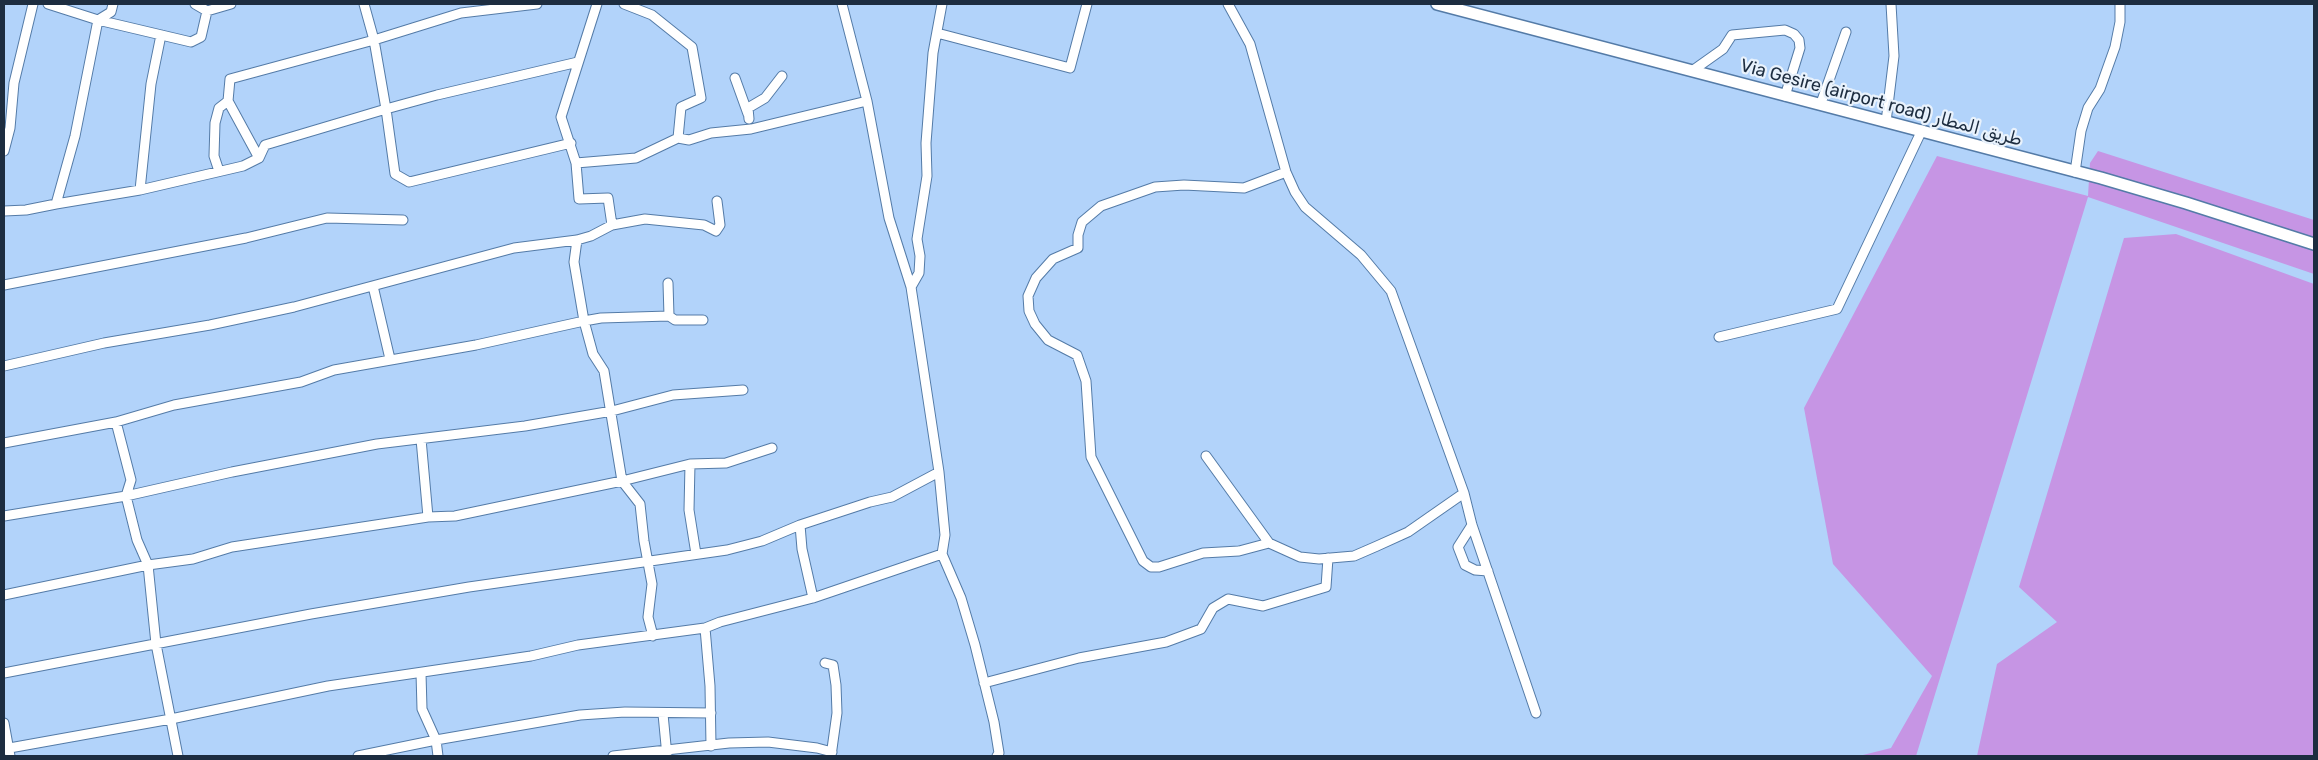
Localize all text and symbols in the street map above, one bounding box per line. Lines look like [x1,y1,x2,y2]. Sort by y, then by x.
street label: Via Gesire (airport road) طريق المطار [1738,55,2024,151]

